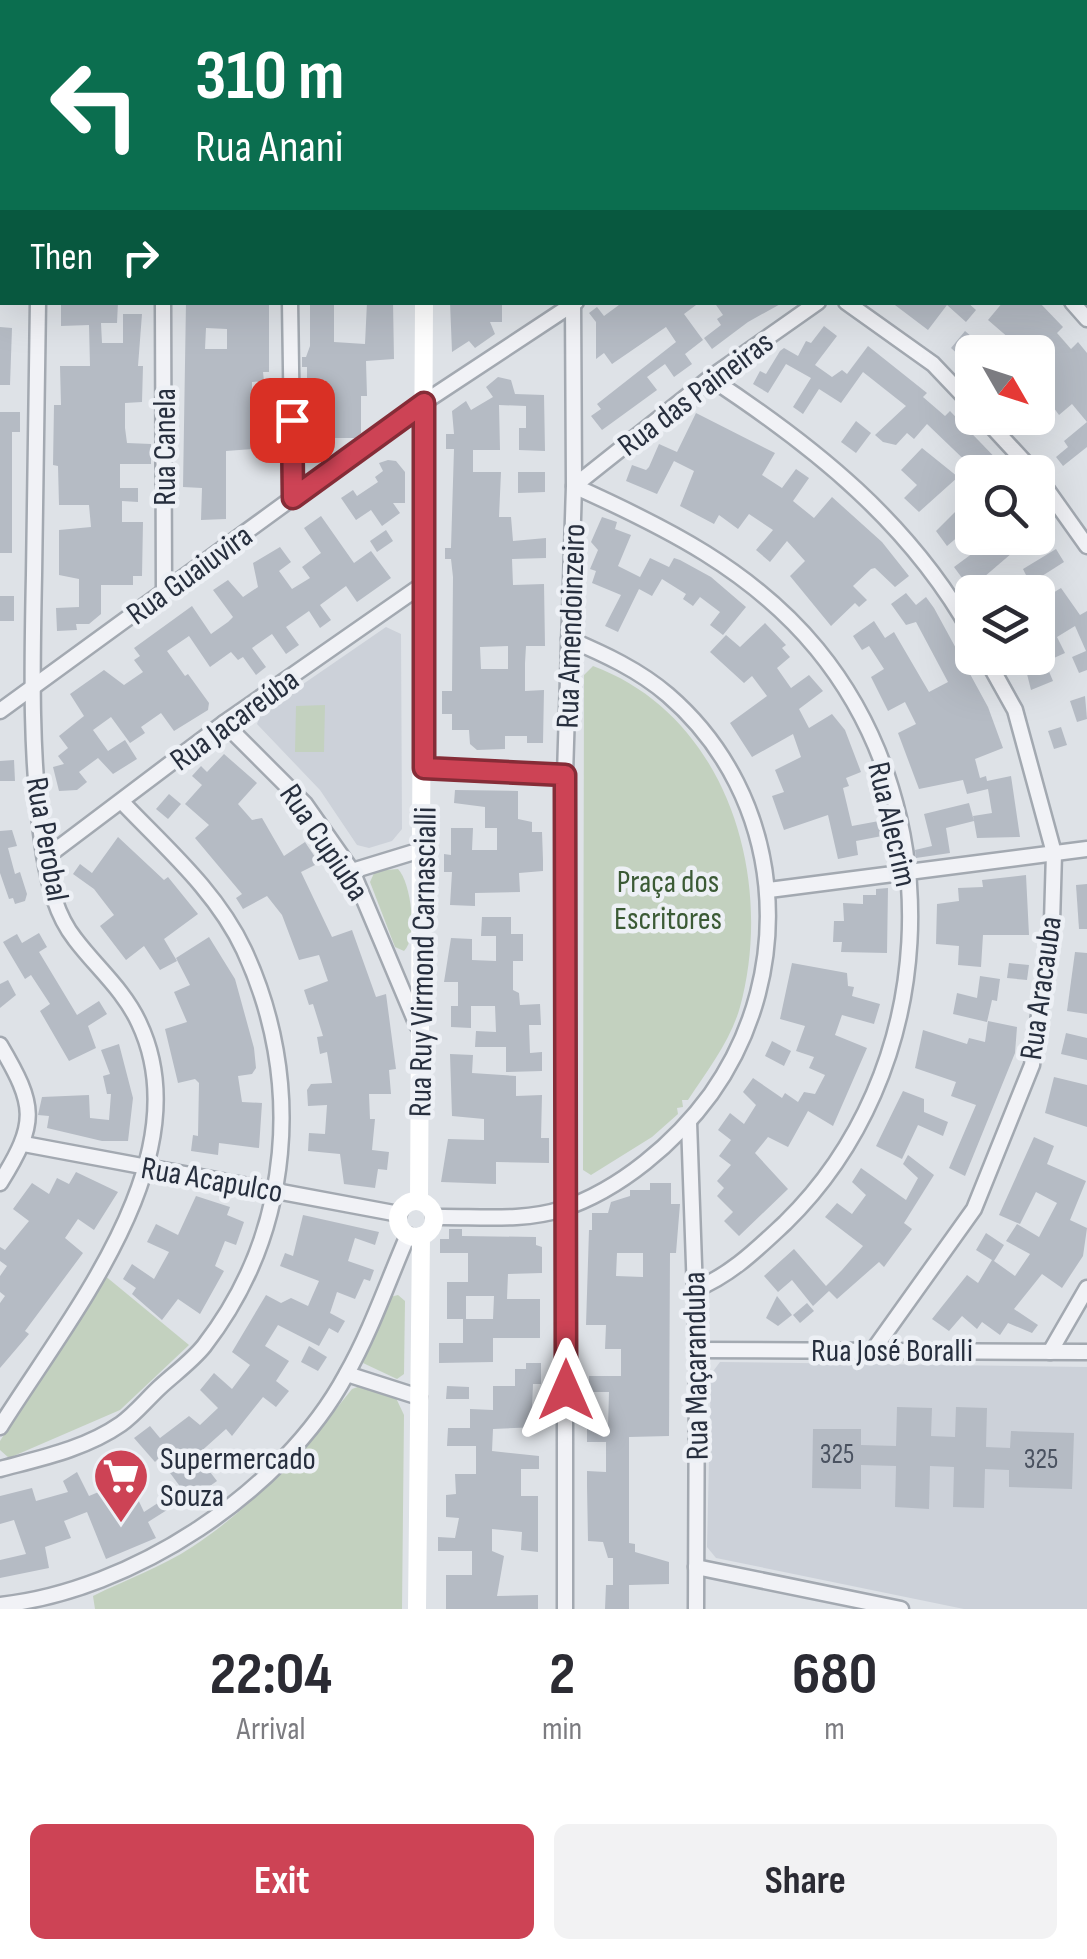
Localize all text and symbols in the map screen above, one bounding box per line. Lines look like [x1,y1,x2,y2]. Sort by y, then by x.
text: 310 m [195,35,344,119]
icon: left [30,40,160,170]
text: Rua Anani [195,120,343,175]
icon: right [113,230,168,285]
text: Then [30,235,93,280]
street label: Rua das Paineiras [611,323,781,465]
north arrow [955,335,1055,435]
map controls [955,335,1055,675]
pin [250,378,335,463]
street label: Rua Canela [146,388,185,506]
icon: arrive [265,393,320,448]
button: search [955,455,1055,555]
street label: Rua Guaiuvira [119,517,260,634]
street label: Rua Amendoinzeiro [548,523,595,729]
button: layers [955,575,1055,675]
street label: Rua Jacareúba [163,660,307,780]
street label: Rua Alecrim [858,758,925,890]
street label: Rua Perobal [16,774,77,904]
street label: Rua Cupiuba [271,777,377,909]
street label: Rua Ruy Virmond Carnascialli [401,807,446,1117]
park label: Praça dos Escritores [614,863,722,939]
street label: Rua Aracauba [1012,914,1071,1062]
street label: Rua Acapulco [138,1149,286,1212]
street label: Rua Maçaranduba [675,1271,718,1461]
street label: Rua José Boralli [811,1332,973,1371]
position arrow [514,1338,618,1442]
house number: 325 [820,1438,854,1471]
place label: Supermercado Souza [160,1440,316,1516]
house number: 325 [1024,1443,1058,1476]
supermarket icon: Supermercado Souza [91,1446,151,1525]
text: 22:04 [210,1639,332,1711]
text: 2 [549,1639,575,1711]
text: 680 [792,1639,877,1711]
text: Arrival [237,1710,305,1749]
text: min [542,1710,582,1749]
text: m [824,1710,845,1749]
button: Exit [30,1824,534,1939]
button: Share [554,1824,1057,1939]

